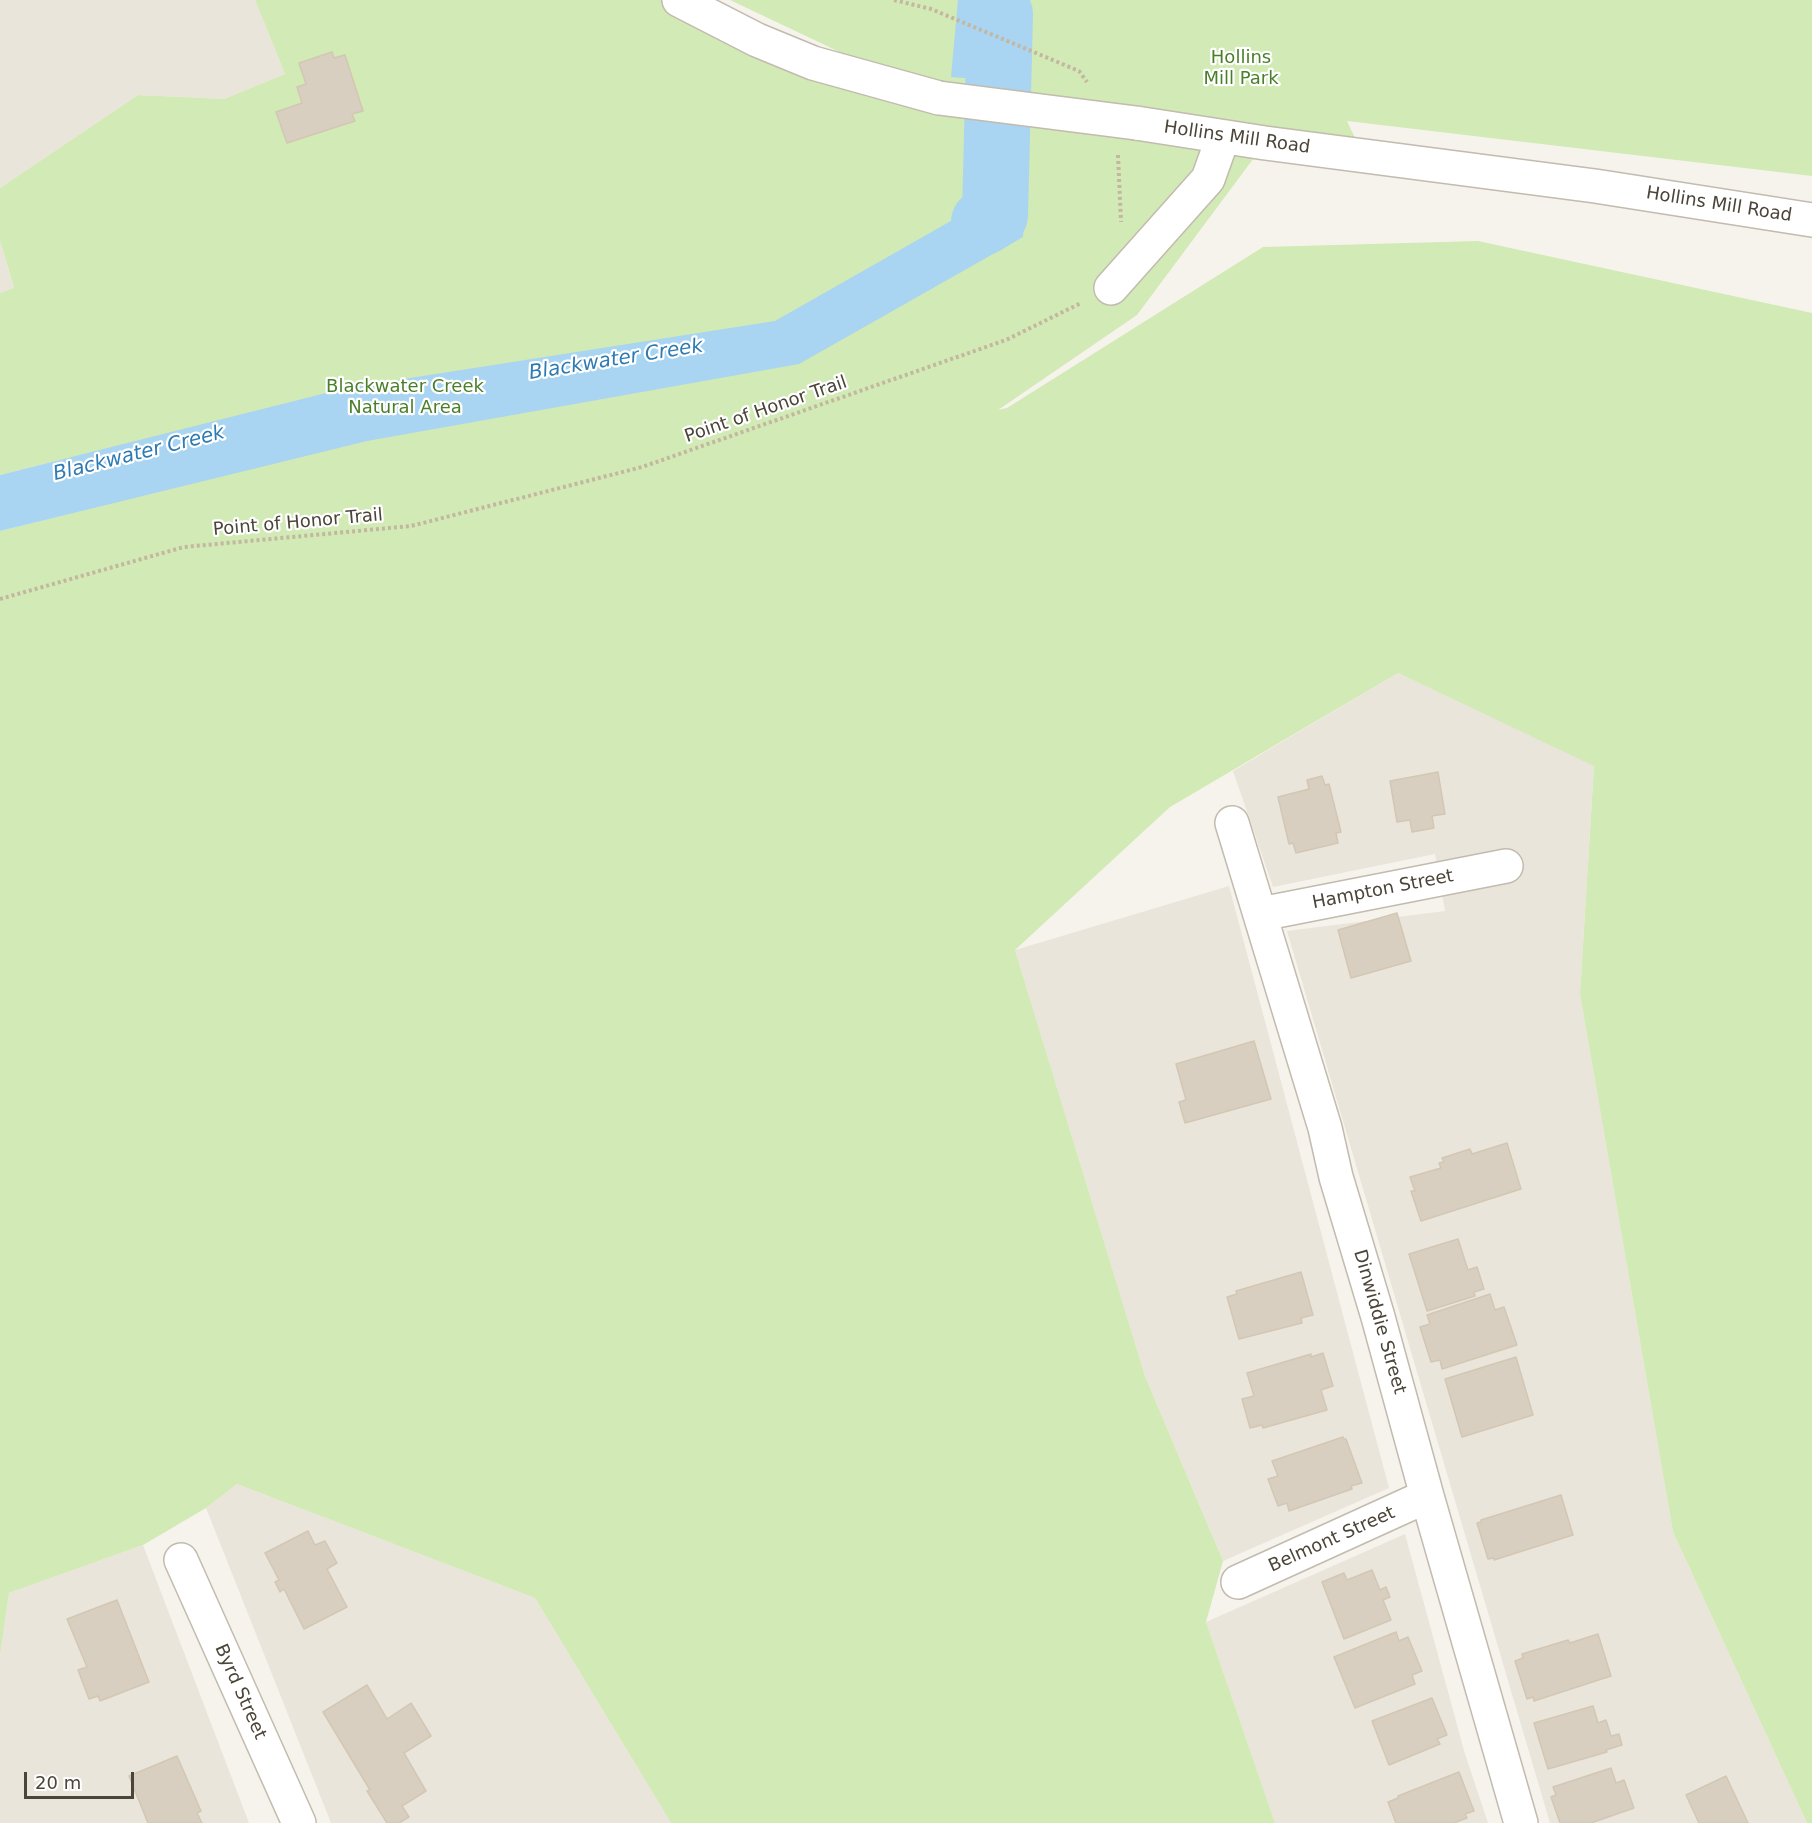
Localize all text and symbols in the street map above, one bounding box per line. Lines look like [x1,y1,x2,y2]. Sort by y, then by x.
park label: Hollins Mill Park [1203,47,1279,90]
street label: Hollins Mill Road [1162,117,1312,159]
street label: Hollins Mill Road [1644,183,1794,227]
water label: Blackwater Creek [527,334,705,386]
street label: Point of Honor Trail [682,372,850,448]
park label: Blackwater Creek Natural Area [326,376,484,418]
water label: Blackwater Creek [51,421,227,487]
street label: Point of Honor Trail [212,505,384,541]
street label: Hampton Street [1311,866,1455,914]
street label: Dinwiddie Street [1348,1247,1410,1397]
street label: Belmont Street [1266,1503,1398,1577]
street label: Byrd Street [209,1641,271,1743]
scale bar [27,1760,136,1798]
text: 20 m [35,1772,81,1793]

